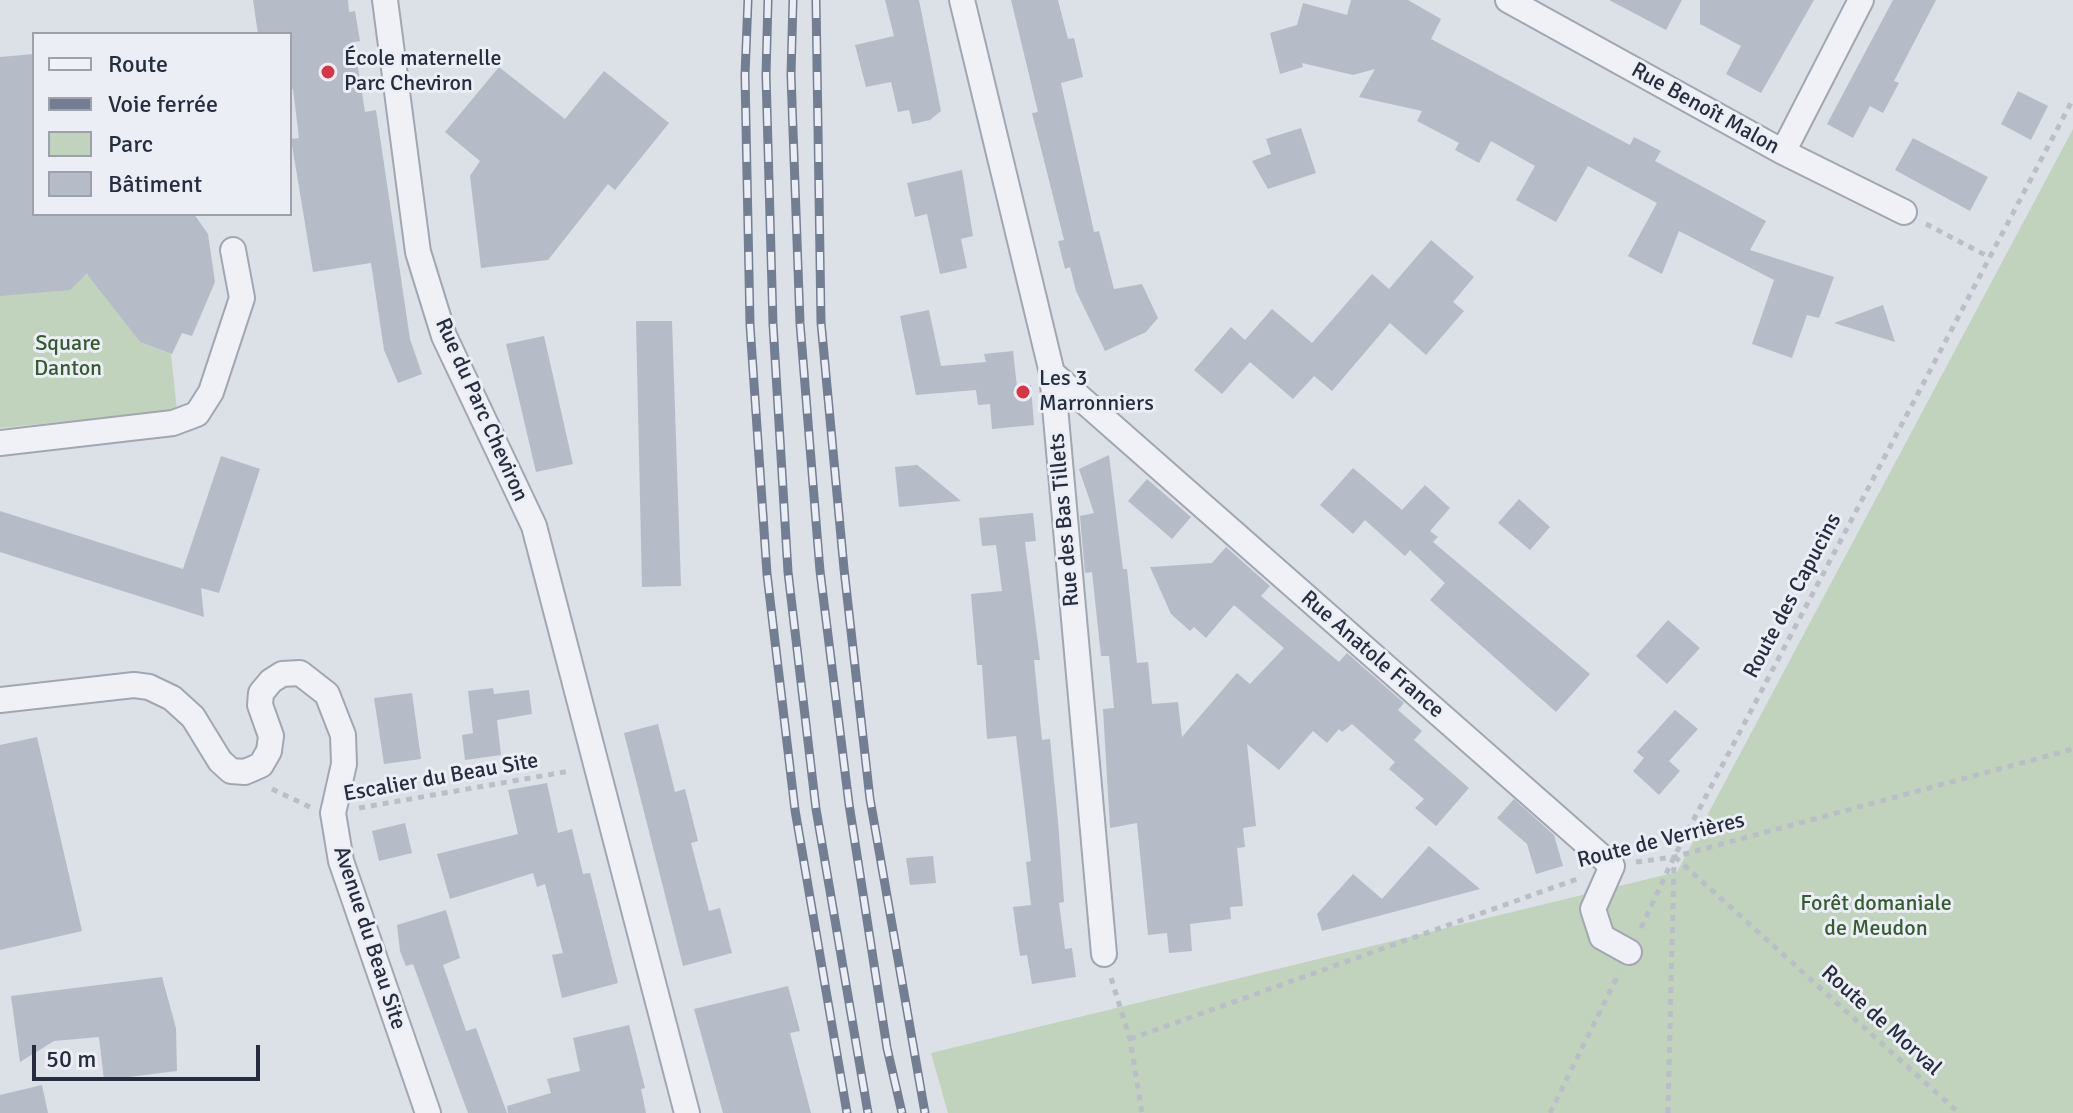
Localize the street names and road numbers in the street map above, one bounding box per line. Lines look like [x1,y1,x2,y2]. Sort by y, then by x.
street label: Rue Benoît Malon [1626,57,1784,161]
street label: Rue du Parc Cheviron [429,314,533,506]
street label: Rue des Bas Tillets [1044,432,1086,608]
street label: Route des Capucins [1738,509,1848,683]
street label: Rue Anatole France [1295,586,1449,724]
street label: Escalier du Beau Site [342,748,540,808]
street label: Route de Verrières [1575,807,1747,875]
street label: Avenue du Beau Site [327,843,411,1033]
street label: Route de Morval [1815,960,1947,1082]

